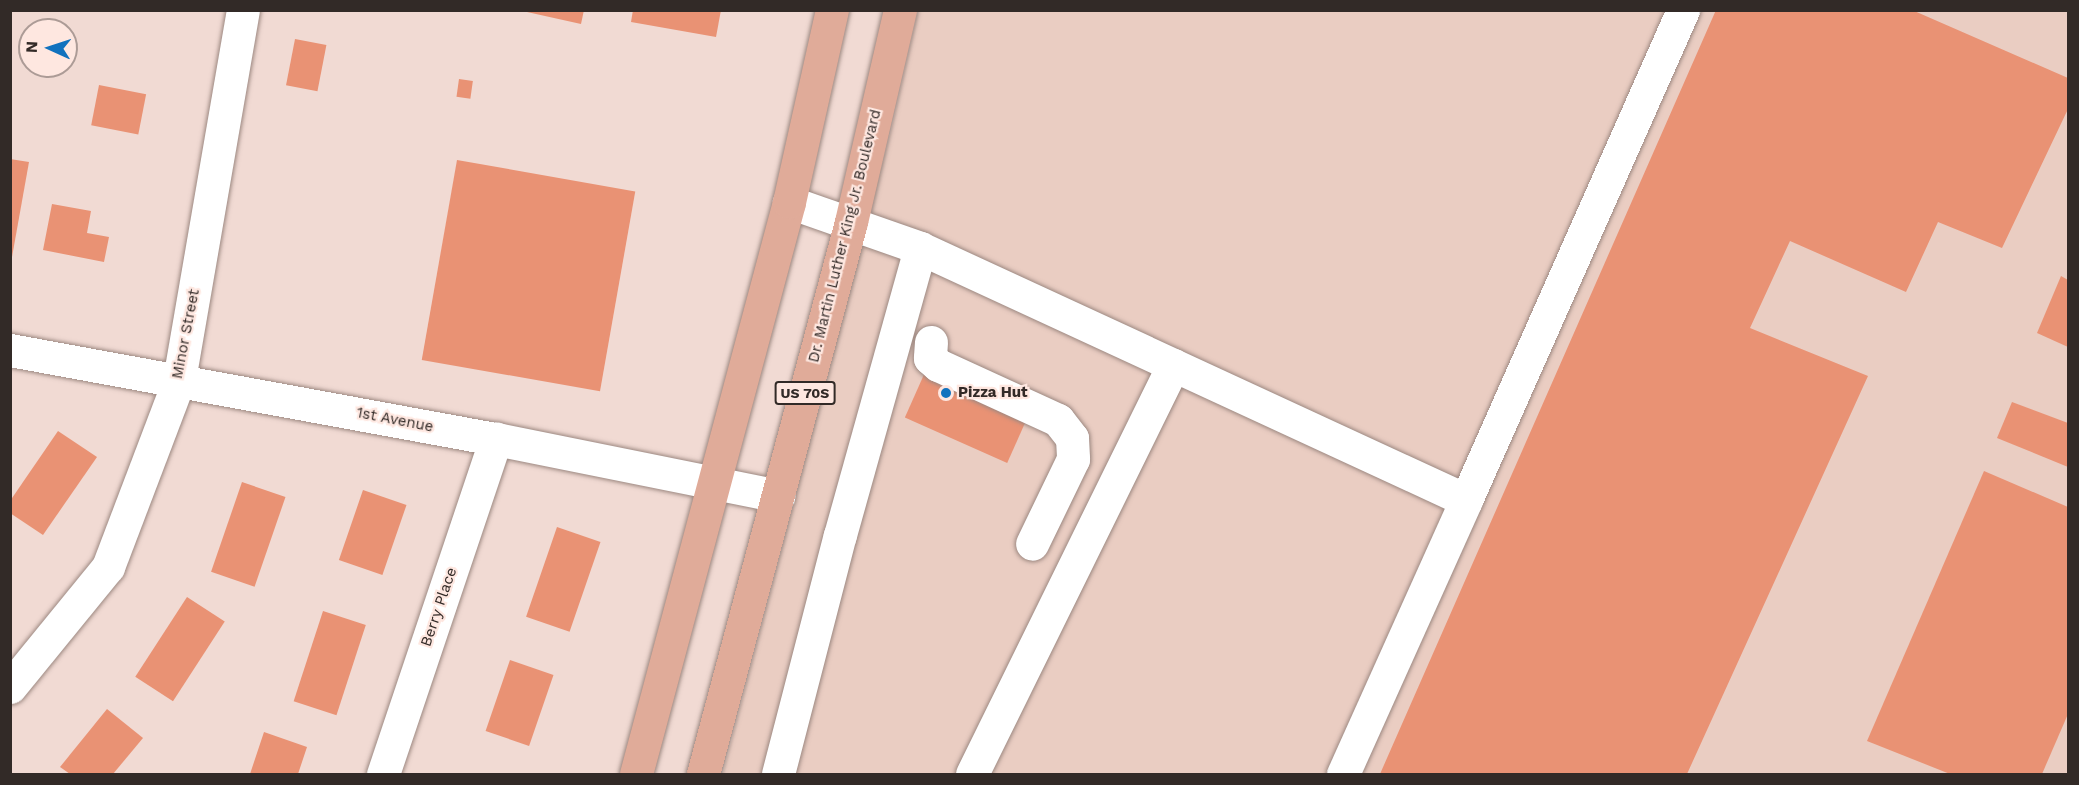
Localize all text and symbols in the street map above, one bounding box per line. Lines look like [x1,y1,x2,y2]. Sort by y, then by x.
north arrow [18,18,78,78]
text: N [22,41,41,54]
street label: Dr. Martin Luther King Jr. Boulevard [805,107,885,365]
street label: Minor Street [168,287,204,381]
road number: US 70S [774,382,836,404]
place label: Pizza Hut [958,384,1028,402]
marker: Pizza Hut [939,386,953,400]
street label: 1st Avenue [355,404,435,436]
street label: Berry Place [417,565,461,649]

